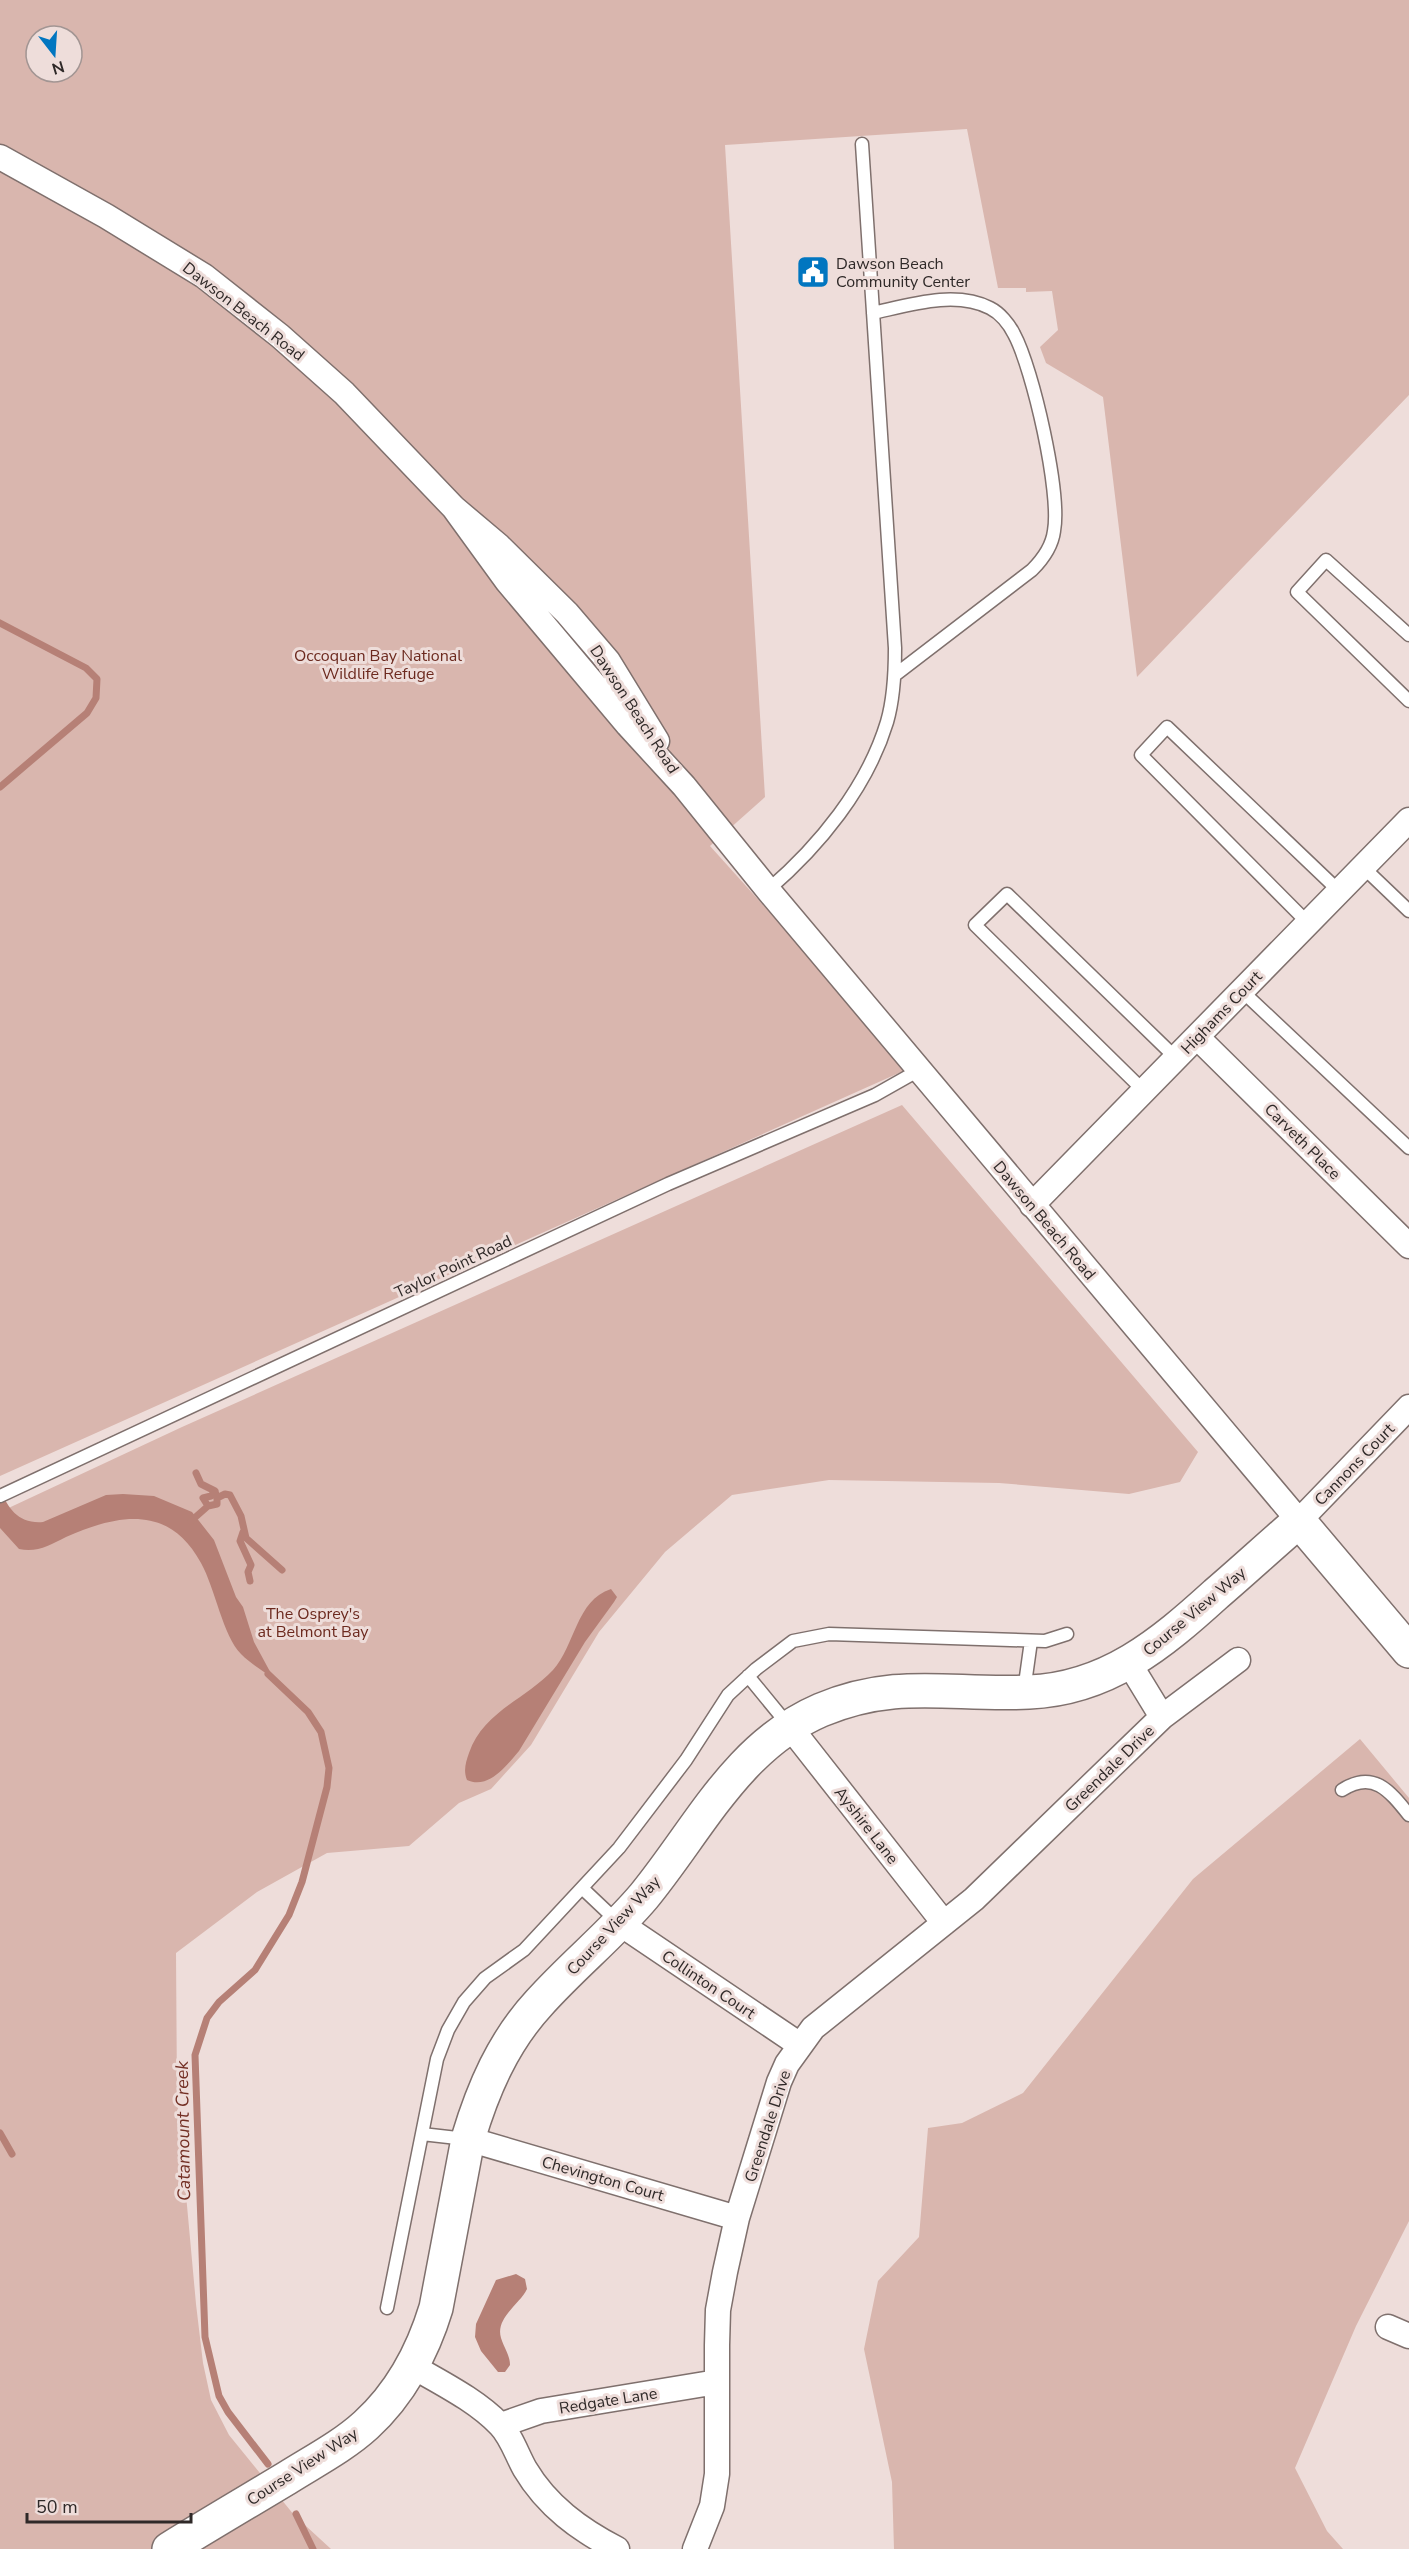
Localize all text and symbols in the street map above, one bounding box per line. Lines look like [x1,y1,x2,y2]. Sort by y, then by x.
north arrow [24,24,84,84]
text: N [49,55,67,80]
place label: Dawson Beach Community Center [836,253,970,293]
public building icon: Dawson Beach Community Center [795,254,831,290]
street label: Dawson Beach Road [178,257,309,366]
street label: Dawson Beach Road [584,641,684,778]
park label: Occoquan Bay National Wildlife Refuge [294,645,462,685]
street label: Highams Court [1176,966,1267,1059]
street label: Carveth Place [1259,1099,1345,1185]
street label: Dawson Beach Road [988,1156,1101,1285]
street label: Taylor Point Road [391,1230,516,1304]
street label: Cannons Court [1310,1418,1400,1511]
street label: Course View Way [1139,1562,1251,1661]
park label: The Osprey's at Belmont Bay [257,1603,369,1643]
street label: Greendale Drive [1060,1720,1159,1817]
street label: Ayshire Lane [829,1782,903,1869]
street label: Course View Way [562,1871,666,1980]
street label: Collinton Court [657,1945,760,2025]
water label: Catamount Creek [170,2060,196,2201]
street label: Greendale Drive [740,2068,796,2185]
street label: Chevington Court [539,2151,667,2207]
street label: Redgate Lane [557,2382,659,2420]
street label: Course View Way [243,2422,363,2511]
scale bar [27,2486,190,2524]
text: 50 m [36,2495,78,2519]

